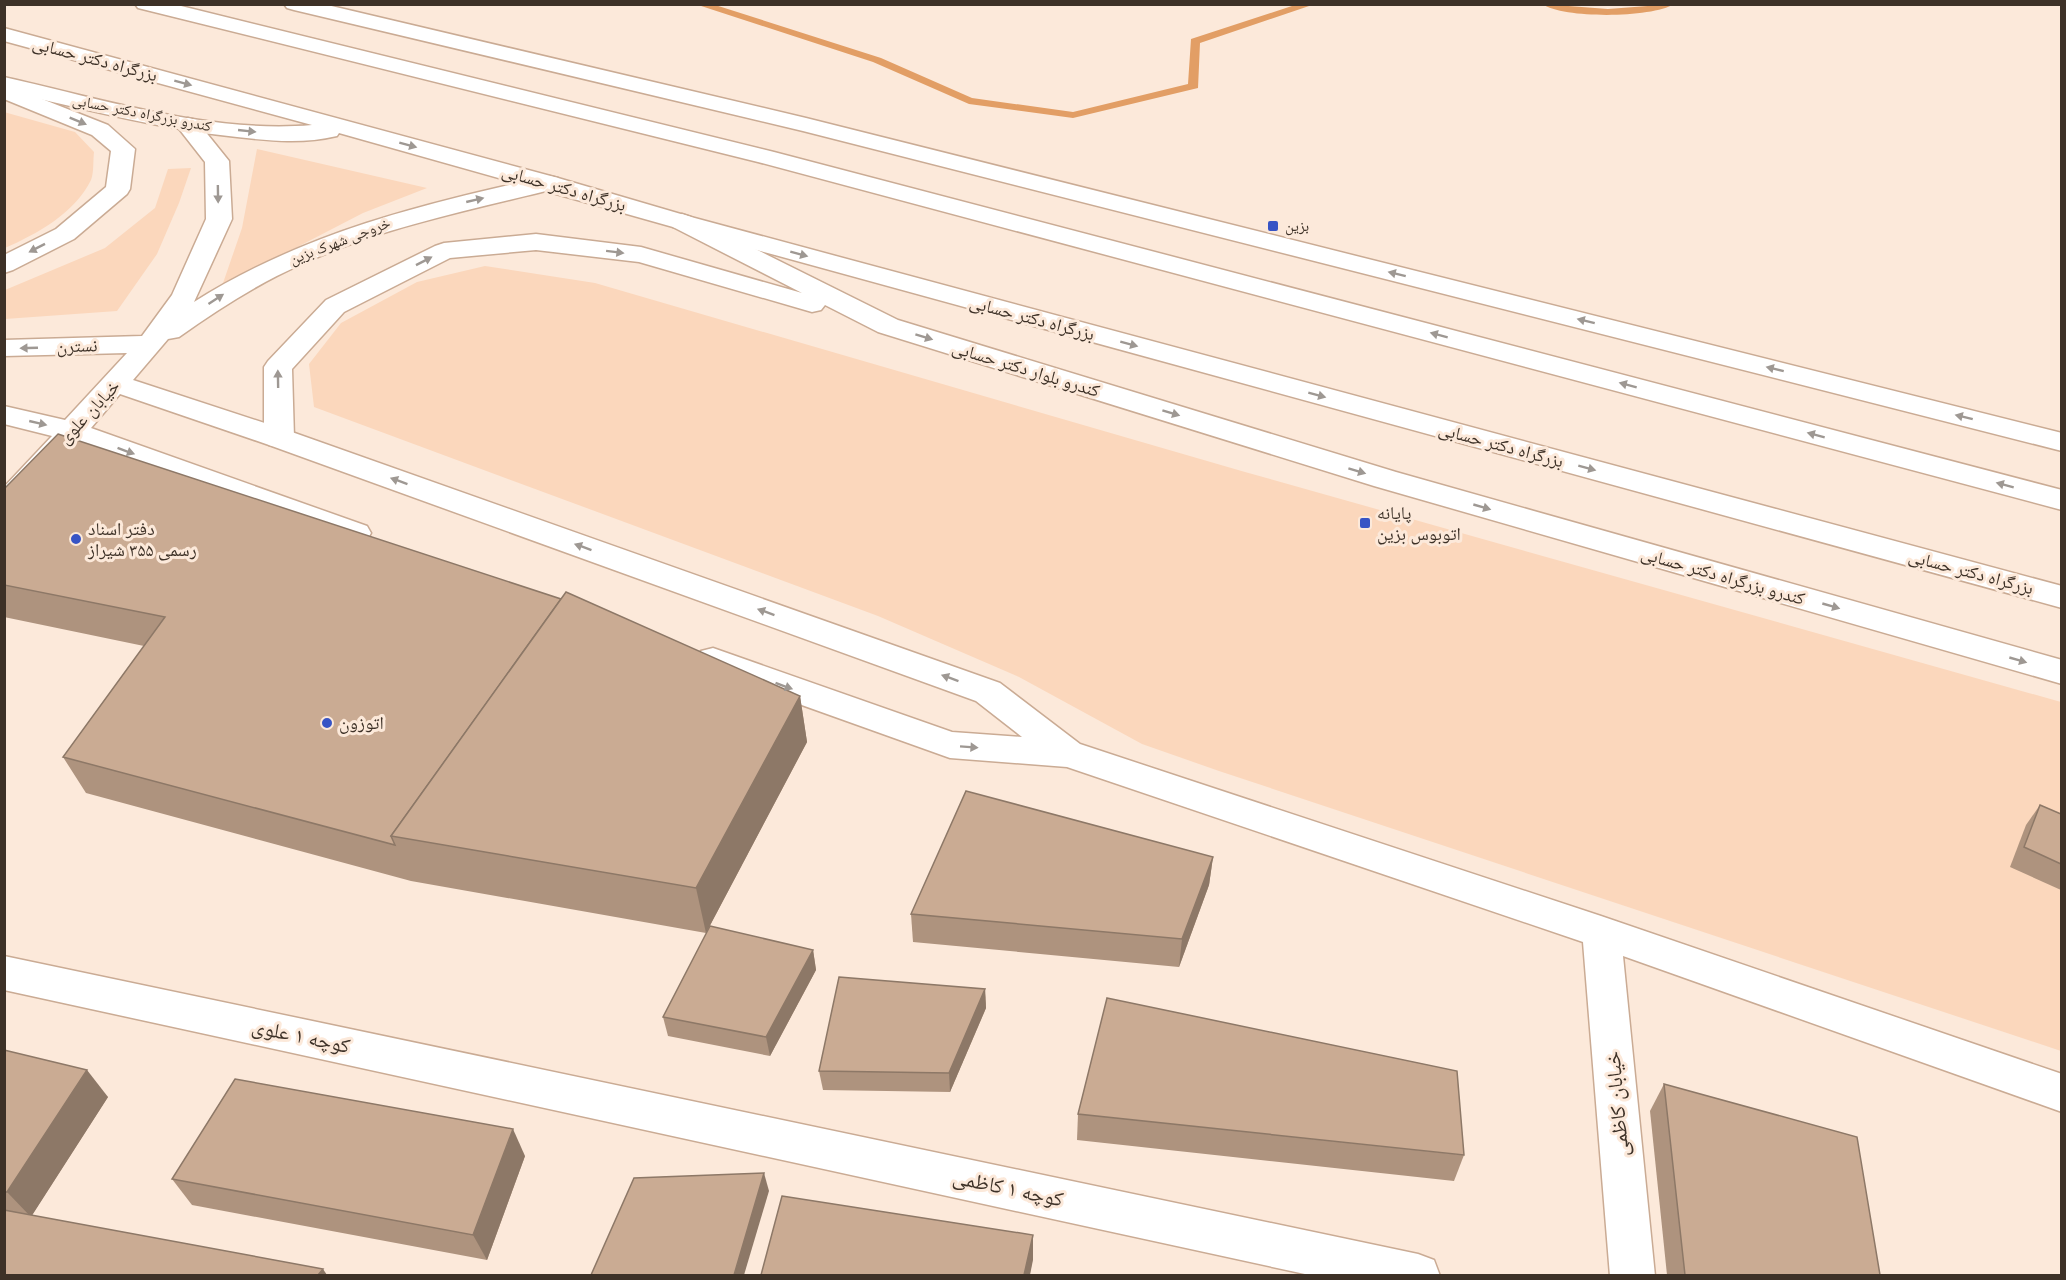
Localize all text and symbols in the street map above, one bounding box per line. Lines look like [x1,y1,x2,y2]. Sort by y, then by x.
street label: بزرگراه دکتر حسابی [30,32,160,86]
one-way arrow [174,79,192,88]
street label: کندرو بزرگراه دکتر حسابی [71,91,213,136]
one-way arrow [70,116,88,126]
one-way arrow [238,127,257,136]
one-way arrow [400,141,418,150]
street label: بزرگراه دکتر حسابی [499,160,629,216]
one-way arrow [213,185,223,204]
one-way arrow [466,195,485,205]
street label: خروجی شهرک بزین [287,213,394,269]
place label: بزین [1285,217,1309,236]
marker: بزین [1266,219,1280,233]
one-way arrow [29,244,46,253]
one-way arrow [606,247,625,257]
one-way arrow [790,250,808,259]
one-way arrow [415,257,432,266]
one-way arrow [1388,268,1406,278]
street label: بزرگراه دکتر حسابی [967,291,1097,345]
one-way arrow [208,294,224,305]
one-way arrow [1577,316,1595,326]
one-way arrow [1430,330,1449,340]
one-way arrow [915,333,933,342]
street label: نسترن [56,334,98,358]
street label: کندرو بلوار دکتر حسابی [950,336,1103,402]
one-way arrow [1120,340,1138,349]
one-way arrow [19,343,38,353]
one-way arrow [1766,364,1784,374]
one-way arrow [274,370,283,389]
street label: خیابان علوی [54,375,124,449]
one-way arrow [1619,380,1637,390]
one-way arrow [1309,391,1327,400]
one-way arrow [1162,409,1180,418]
one-way arrow [1955,412,1973,421]
street label: بزرگراه دکتر حسابی [1436,418,1566,472]
one-way arrow [29,419,48,428]
one-way arrow [1807,430,1826,440]
one-way arrow [117,446,135,456]
one-way arrow [1578,464,1596,473]
one-way arrow [1348,466,1366,476]
one-way arrow [390,475,408,485]
one-way arrow [1996,480,2014,490]
place label: پایانه اتوبوس بزین [1377,502,1461,545]
one-way arrow [1473,503,1491,512]
marker: پایانه اتوبوس بزین [1358,516,1372,530]
place label: دفتر اسناد رسمی ۳۵۵ شیراز [87,518,197,561]
marker: دفتر اسناد رسمی ۳۵۵ شیراز [69,532,83,546]
one-way arrow [574,541,592,551]
street label: کندرو بزرگراه دکتر حسابی [1639,542,1808,610]
street label: بزرگراه دکتر حسابی [1906,545,2036,599]
one-way arrow [1822,602,1840,611]
one-way arrow [757,607,775,617]
one-way arrow [2009,656,2027,665]
one-way arrow [941,673,959,683]
one-way arrow [775,682,793,692]
place label: اتوزون [339,712,384,734]
marker: اتوزون [320,716,334,730]
one-way arrow [960,742,979,752]
street label: کوچه ۱ علوی [250,1014,353,1058]
street label: خیابان کاظمی [1600,1050,1635,1158]
street label: کوچه ۱ کاظمی [950,1165,1066,1212]

